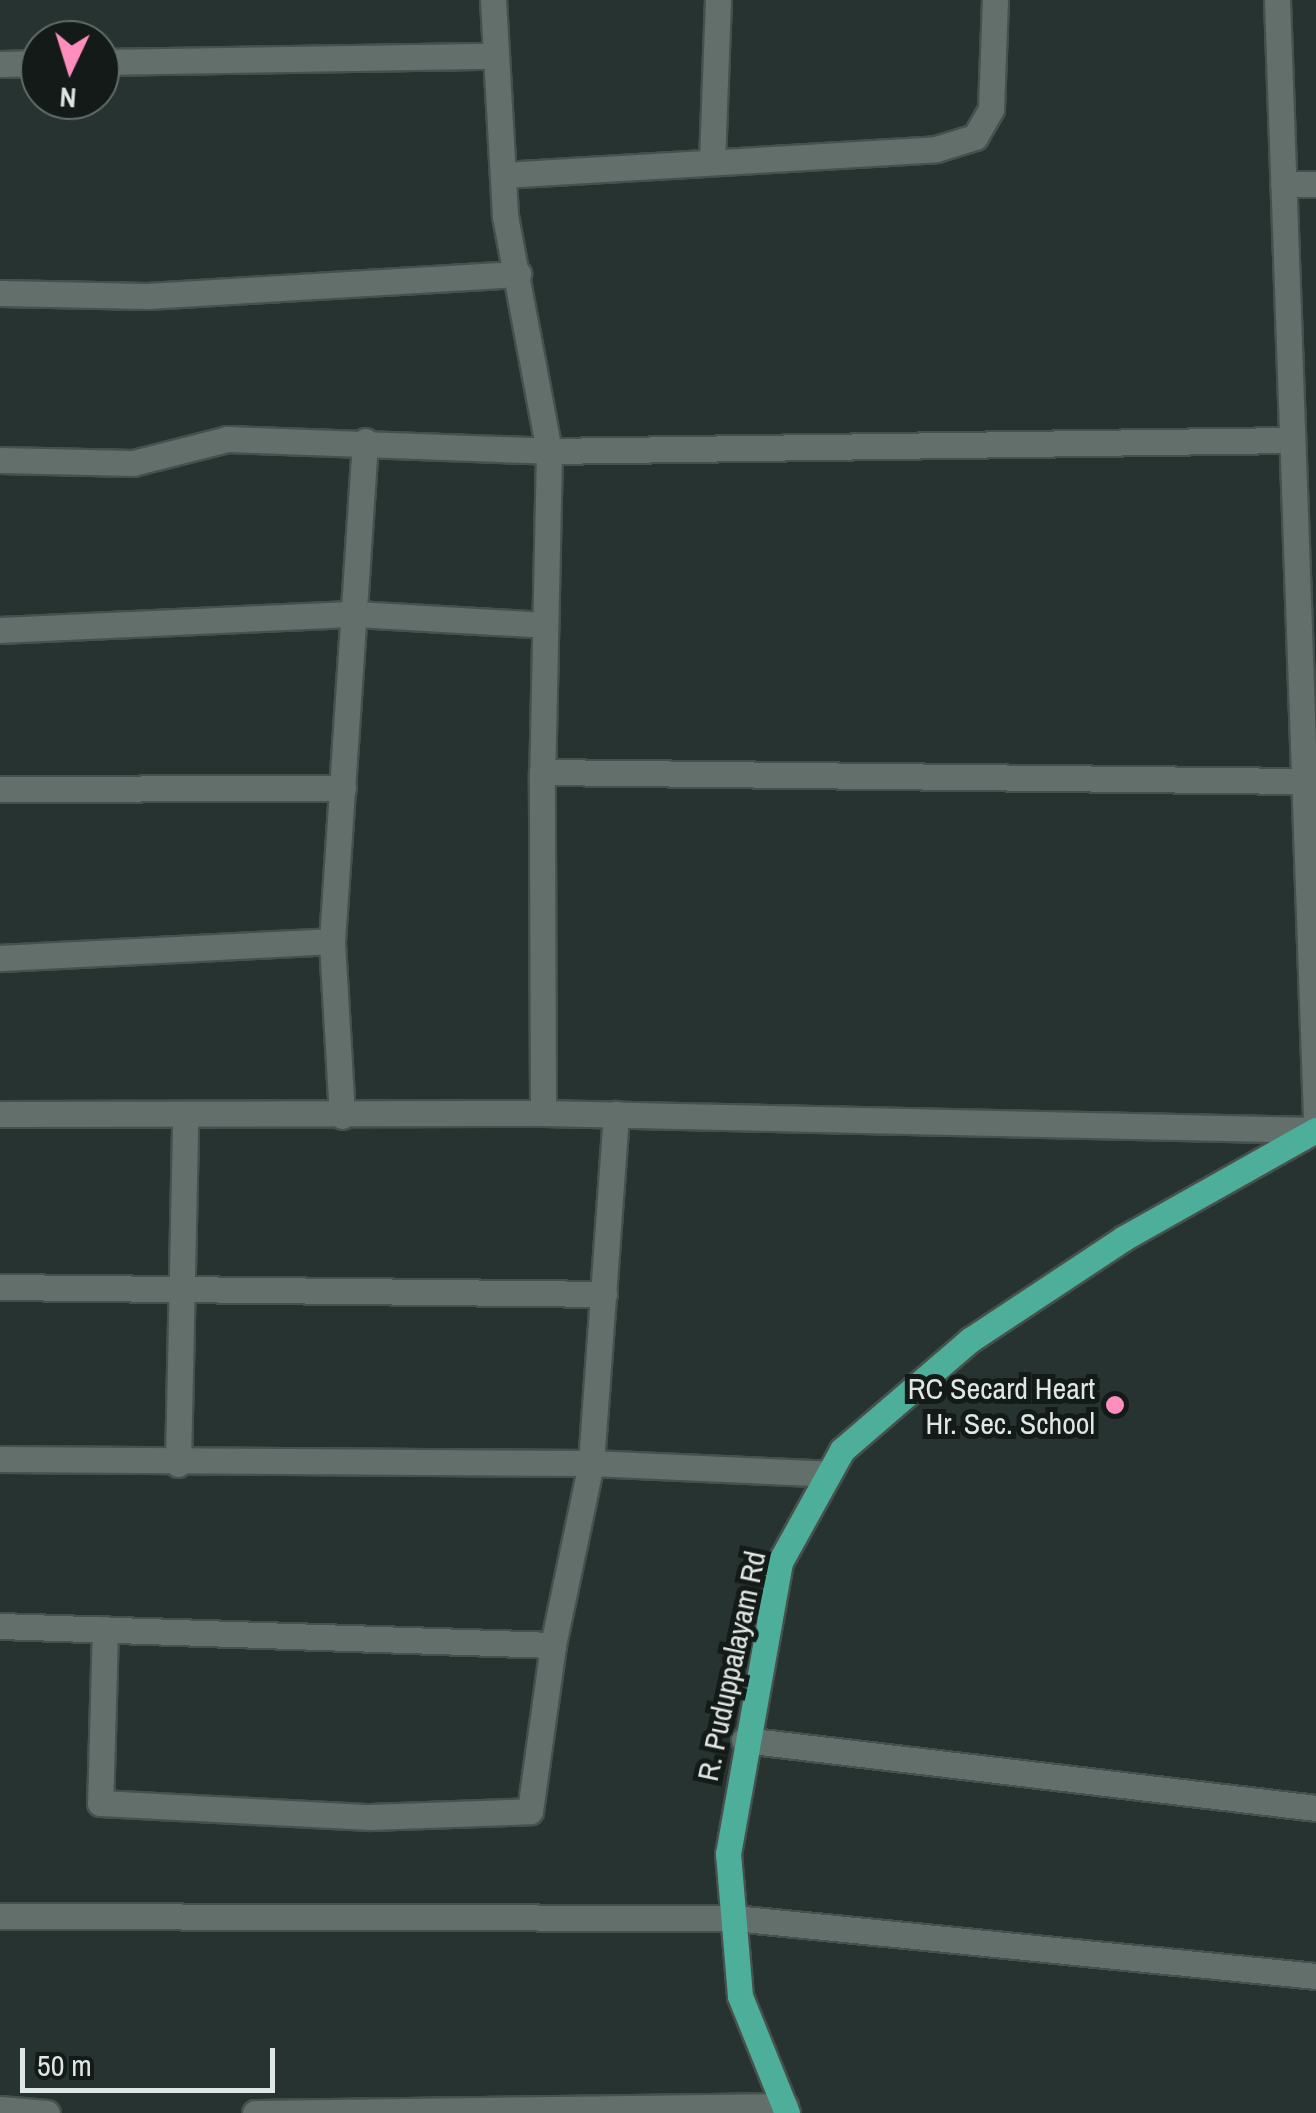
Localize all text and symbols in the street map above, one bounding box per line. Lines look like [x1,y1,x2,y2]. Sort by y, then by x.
north arrow [20,20,120,120]
text: N [58,78,78,117]
place label: RC Secard Heart Hr. Sec. School [908,1370,1095,1440]
marker: RC Secard Heart Hr. Sec. School [1104,1394,1126,1416]
street label: R. Puduppalayam Rd [689,1548,773,1784]
scale bar [25,2028,280,2090]
text: 50 m [37,2045,92,2085]

